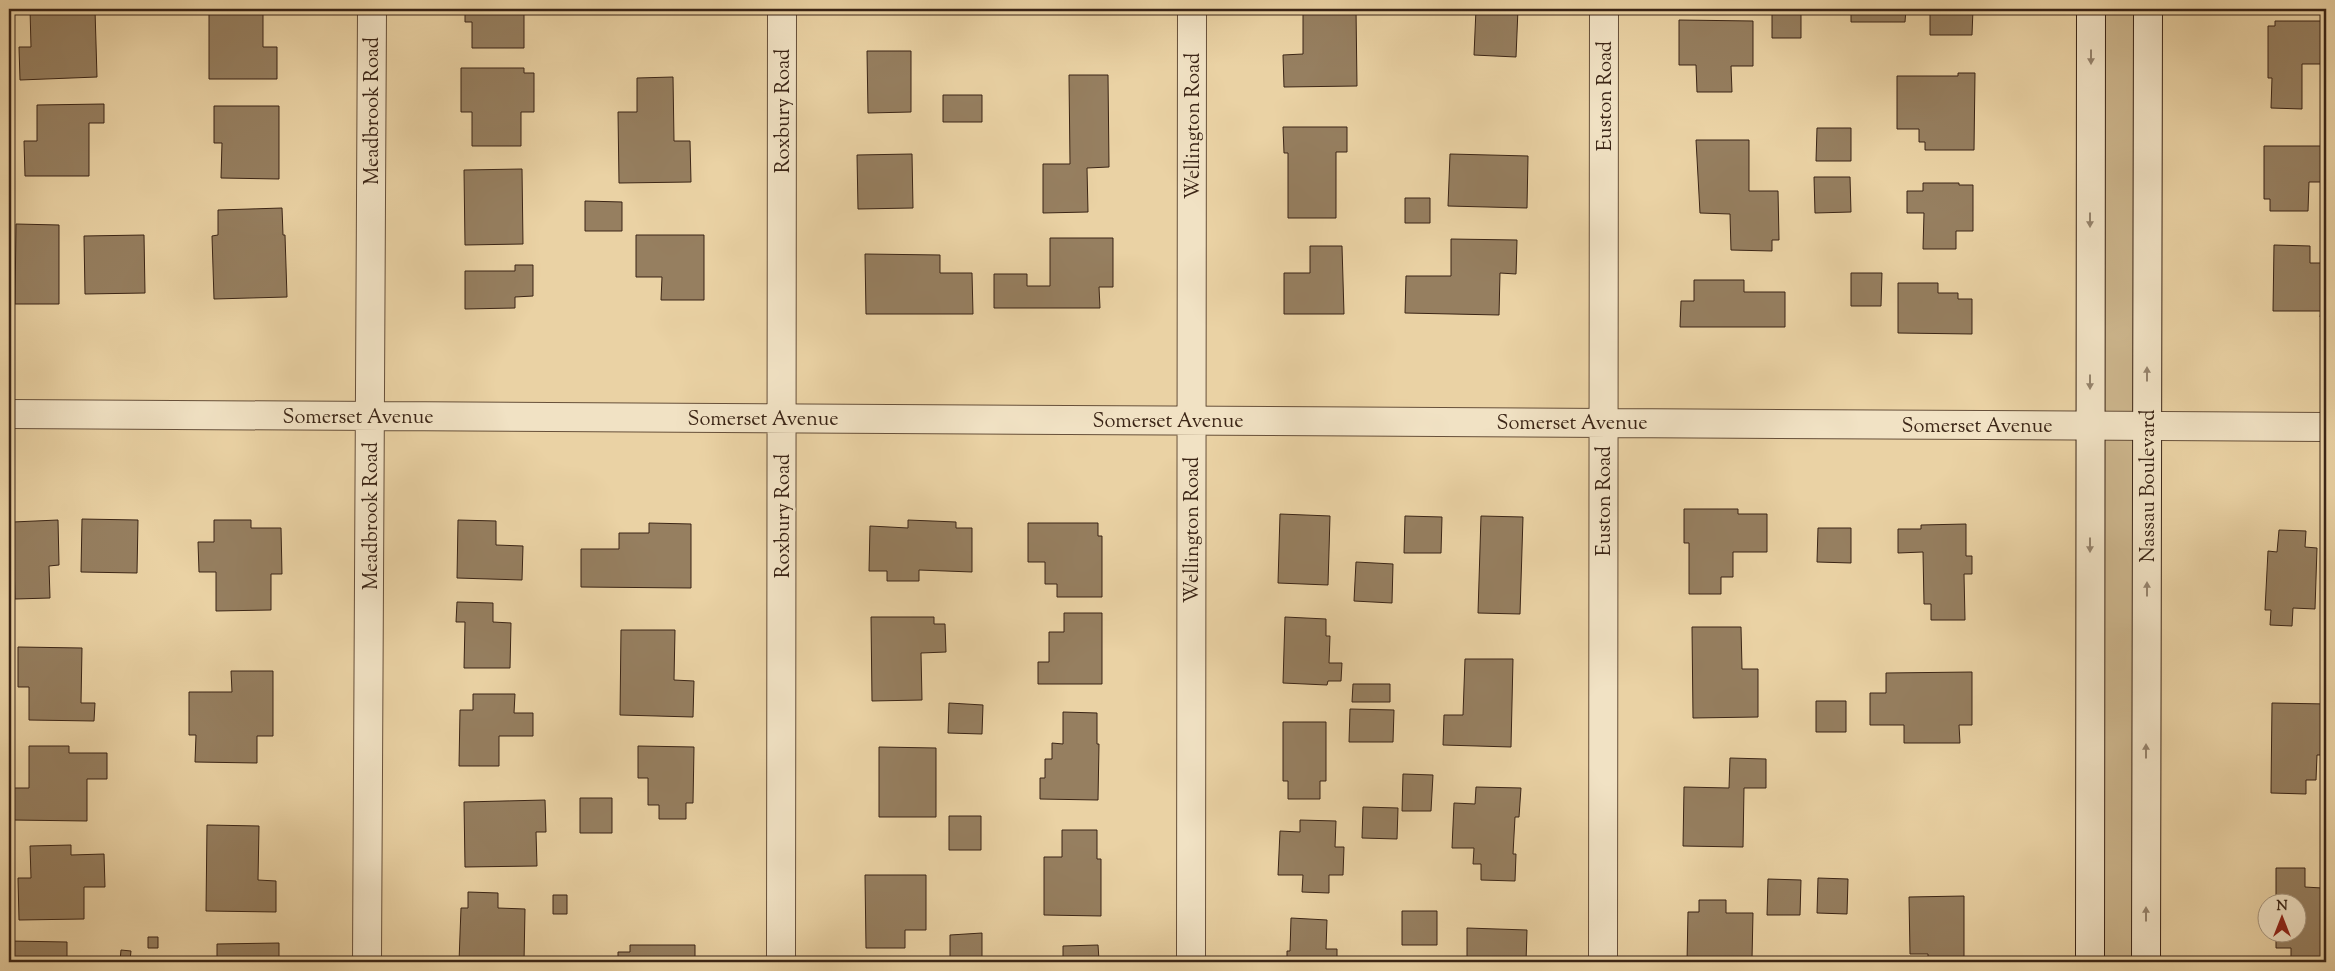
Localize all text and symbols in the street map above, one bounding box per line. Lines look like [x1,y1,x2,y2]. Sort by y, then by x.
street label: Meadbrook Road [359,37,388,185]
street label: Euston Road [1592,41,1621,151]
street label: Roxbury Road [770,49,799,173]
one-way arrow [2087,50,2095,66]
street label: Wellington Road [1180,53,1209,199]
one-way arrow [2086,212,2094,228]
one-way arrow [2143,365,2151,381]
one-way arrow [2086,375,2094,391]
street label: Somerset Avenue [282,404,434,433]
street label: Somerset Avenue [687,406,839,435]
street label: Somerset Avenue [1092,408,1244,437]
street label: Nassau Boulevard [2135,409,2164,563]
street label: Somerset Avenue [1496,410,1648,439]
street label: Somerset Avenue [1901,413,2053,442]
street label: Meadbrook Road [358,442,387,590]
street label: Euston Road [1591,446,1620,556]
street label: Roxbury Road [770,454,799,578]
street label: Wellington Road [1179,457,1208,603]
one-way arrow [2086,537,2094,553]
one-way arrow [2143,580,2151,596]
one-way arrow [2142,743,2150,759]
north arrow [2258,894,2308,944]
text: N [2276,897,2288,917]
one-way arrow [2142,905,2150,921]

